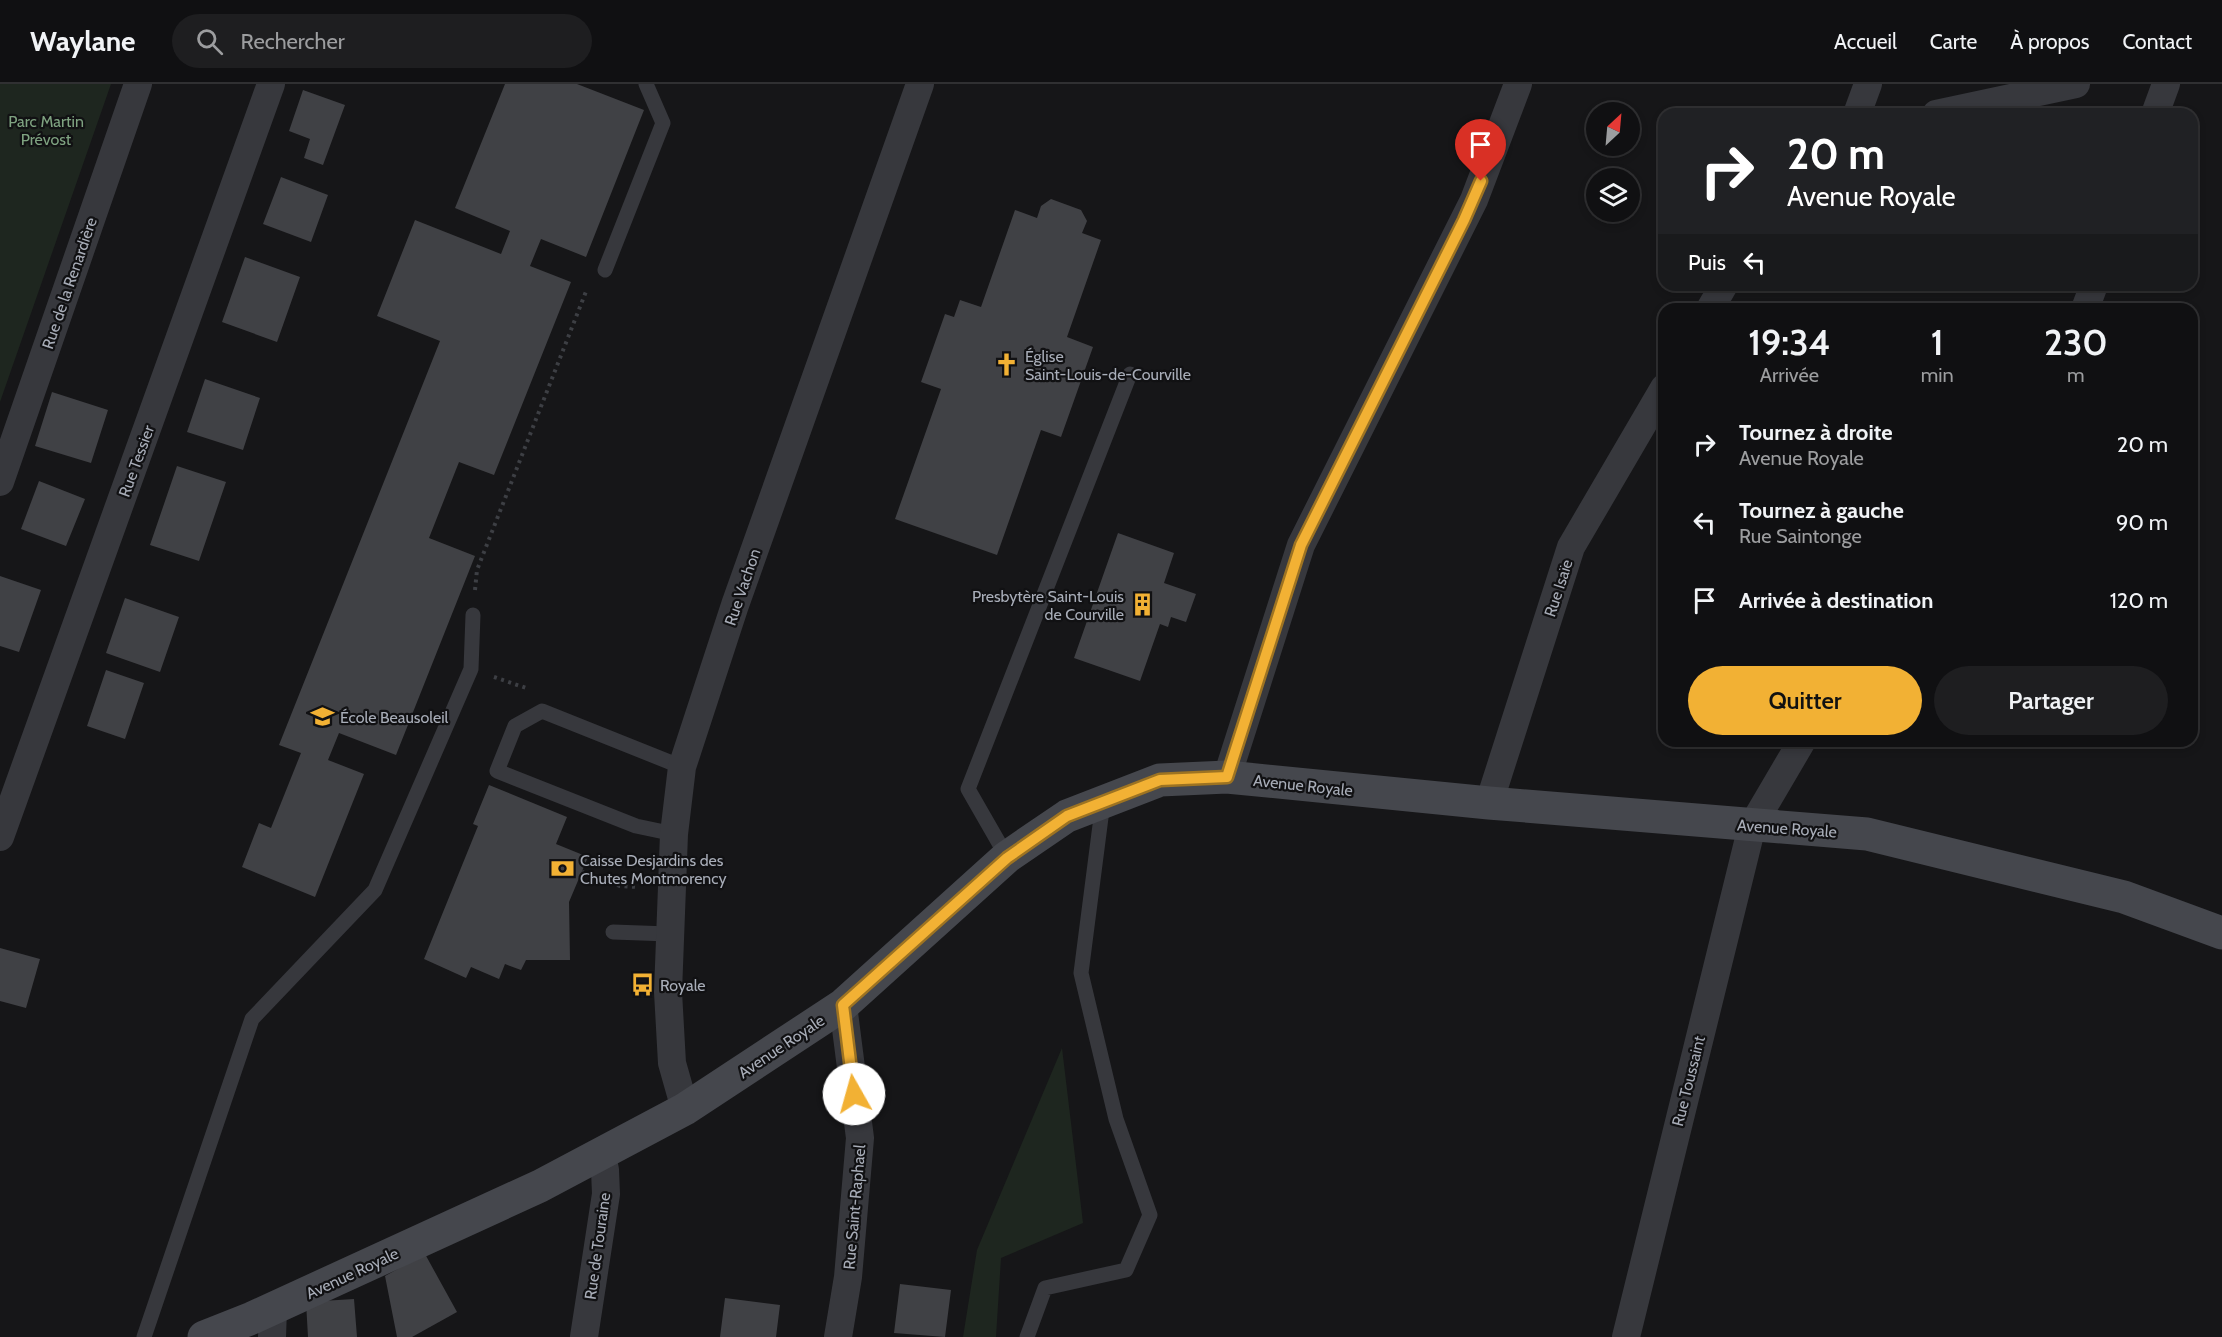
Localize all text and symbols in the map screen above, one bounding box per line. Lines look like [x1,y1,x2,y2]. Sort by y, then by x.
search box [172,14,592,68]
text: Waylane [30,24,136,58]
icon: search [193,25,226,58]
text: Rechercher [241,28,345,55]
text: Accueil [1834,29,1897,54]
text: Carte [1930,29,1977,54]
text: À propos [2010,29,2089,54]
text: Contact [2122,29,2192,54]
north arrow [1586,102,1640,156]
map controls [1586,102,1640,222]
park label: Parc Martin Prévost [8,112,84,149]
pin [1455,119,1506,181]
icon: arrive [1464,128,1497,161]
text: 20 m [1787,128,1885,180]
icon: right [1688,132,1766,210]
button: layers [1586,168,1640,222]
text: Avenue Royale [1787,180,1956,213]
street label: Rue de la Renardière [38,215,101,351]
icon: left [1738,246,1771,279]
text: Puis [1688,249,1726,276]
text: 19:34 [1748,320,1830,364]
text: 1 [1931,320,1944,364]
text: 230 [2044,320,2108,364]
place label: Église Saint-Louis-de-Courville [1025,347,1191,384]
church icon: Église Saint-Louis-de-Courville [994,352,1020,378]
text: Arrivée [1760,363,1819,387]
text: min [1921,363,1954,387]
text: m [2067,363,2085,387]
text: Tournez à droite [1739,419,1893,446]
street label: Rue Tessier [115,422,159,500]
icon: right [1688,428,1721,461]
text: 20 m [2117,431,2168,458]
text: Avenue Royale [1739,446,1864,470]
text: Tournez à gauche [1739,497,1904,524]
icon: left [1688,506,1721,539]
text: 90 m [2116,509,2168,536]
text: Rue Saintonge [1739,524,1862,548]
street label: Rue Vachon [720,546,765,628]
street label: Rue Isaïe [1540,557,1577,619]
icon: arrive [1688,584,1721,617]
place label: Presbytère Saint-Louis de Courville [972,587,1124,624]
text: Arrivée à destination [1739,587,1933,614]
text: 120 m [2110,587,2168,614]
building icon: Presbytère Saint-Louis de Courville [1129,592,1155,618]
button: Quitter [1688,666,1922,735]
button: Partager [1934,666,2168,735]
school or university icon: École Beausoleil [309,704,335,730]
place label: École Beausoleil [340,708,449,727]
street label: Avenue Royale [1252,771,1354,800]
street label: Avenue Royale [1736,816,1837,841]
place label: Caisse Desjardins des Chutes Montmorency [580,851,727,888]
bank icon: Caisse Desjardins des Chutes Montmorency [549,856,575,882]
bus stop icon: Royale [629,972,655,998]
place label: Royale [660,976,706,995]
street label: Avenue Royale [735,1011,828,1082]
street label: Rue Toussaint [1668,1033,1709,1128]
position arrow [822,1062,886,1126]
street label: Rue Saint-Raphael [840,1143,869,1270]
street label: Rue de Touraine [581,1191,614,1301]
street label: Avenue Royale [303,1244,401,1303]

